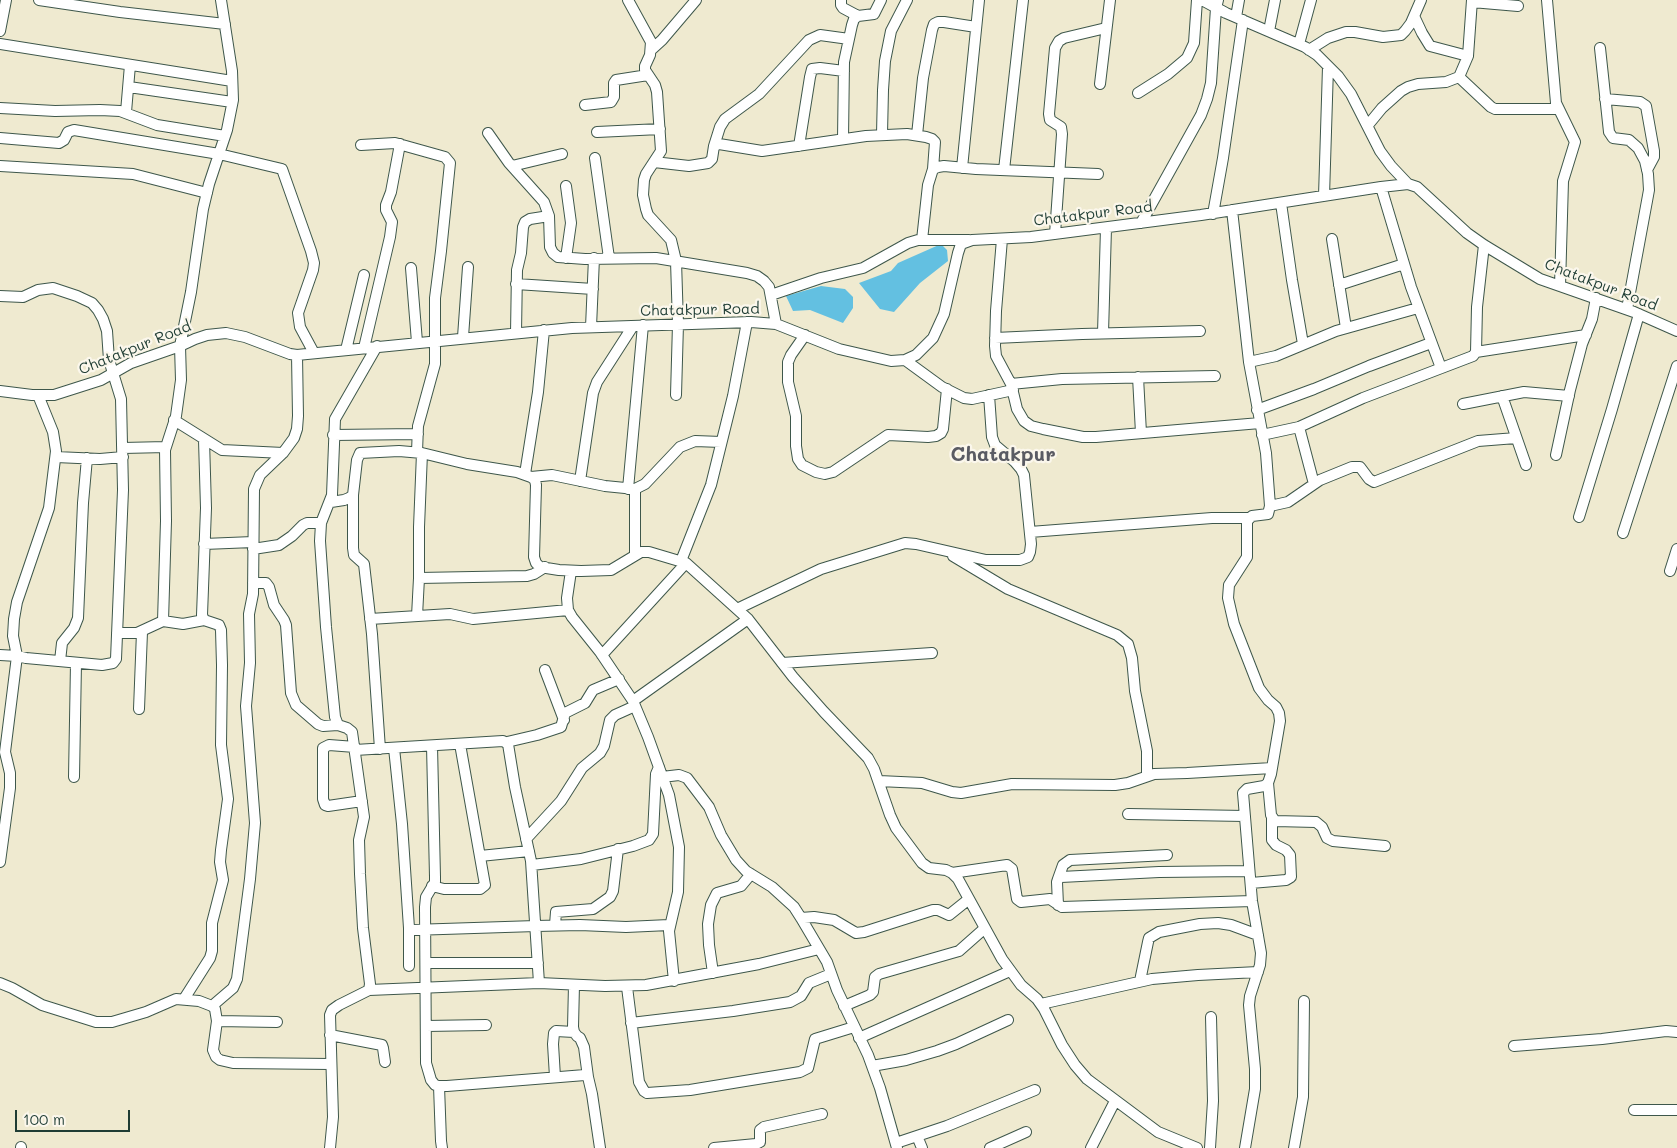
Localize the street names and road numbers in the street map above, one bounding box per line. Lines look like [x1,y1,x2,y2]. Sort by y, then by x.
street label: Chatakpur Road [1033,198,1153,230]
street label: Chatakpur Road [1542,255,1660,315]
street label: Chatakpur Road [640,300,760,320]
street label: Chatakpur Road [76,317,194,379]

